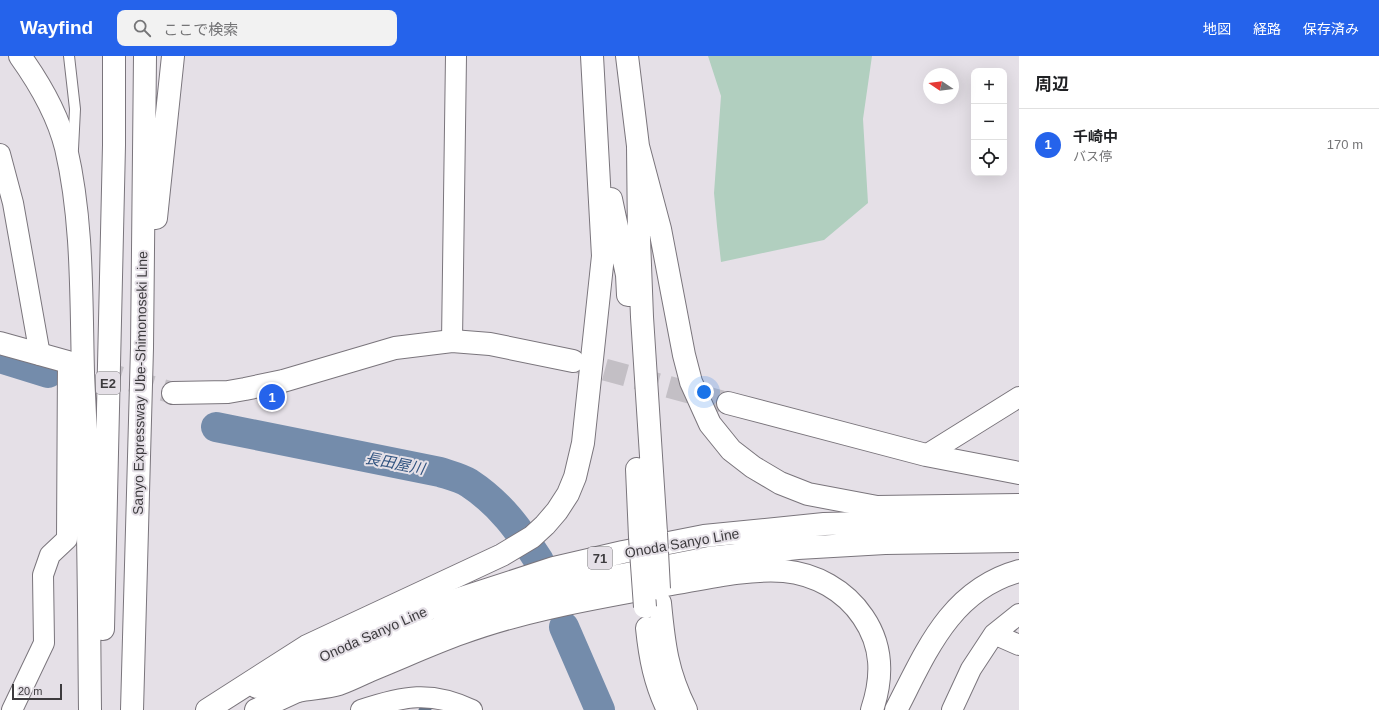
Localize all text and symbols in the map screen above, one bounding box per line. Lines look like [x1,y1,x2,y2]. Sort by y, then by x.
search box [117,10,397,46]
text: Wayfind [20,17,93,38]
icon: search [131,17,153,39]
text: ここで検索 [163,21,238,38]
text: 地図 [1203,21,1231,37]
text: 経路 [1253,21,1281,37]
text: 保存済み [1303,21,1359,37]
north arrow [923,68,959,104]
map controls [971,68,1007,176]
button: + [971,68,1007,104]
text: 周辺 [1035,75,1069,94]
button: − [971,104,1007,140]
text: 千崎中 [1073,128,1118,145]
text: 1 [1044,137,1052,152]
text: 170 m [1327,137,1363,152]
button: locate [971,140,1007,176]
text: バス停 [1073,149,1112,164]
street label: Sanyo Expressway Ube-Shimonoseki Line [130,251,150,515]
road number: E2 [96,372,120,394]
pin: 1 [259,382,285,412]
your location [694,382,714,402]
water label: 長田屋川 [364,449,428,477]
street label: Onoda Sanyo Line [623,525,741,561]
road number: 71 [588,547,612,569]
street label: Onoda Sanyo Line [317,603,429,665]
scale bar [12,682,62,701]
text: 20 m [18,685,42,697]

